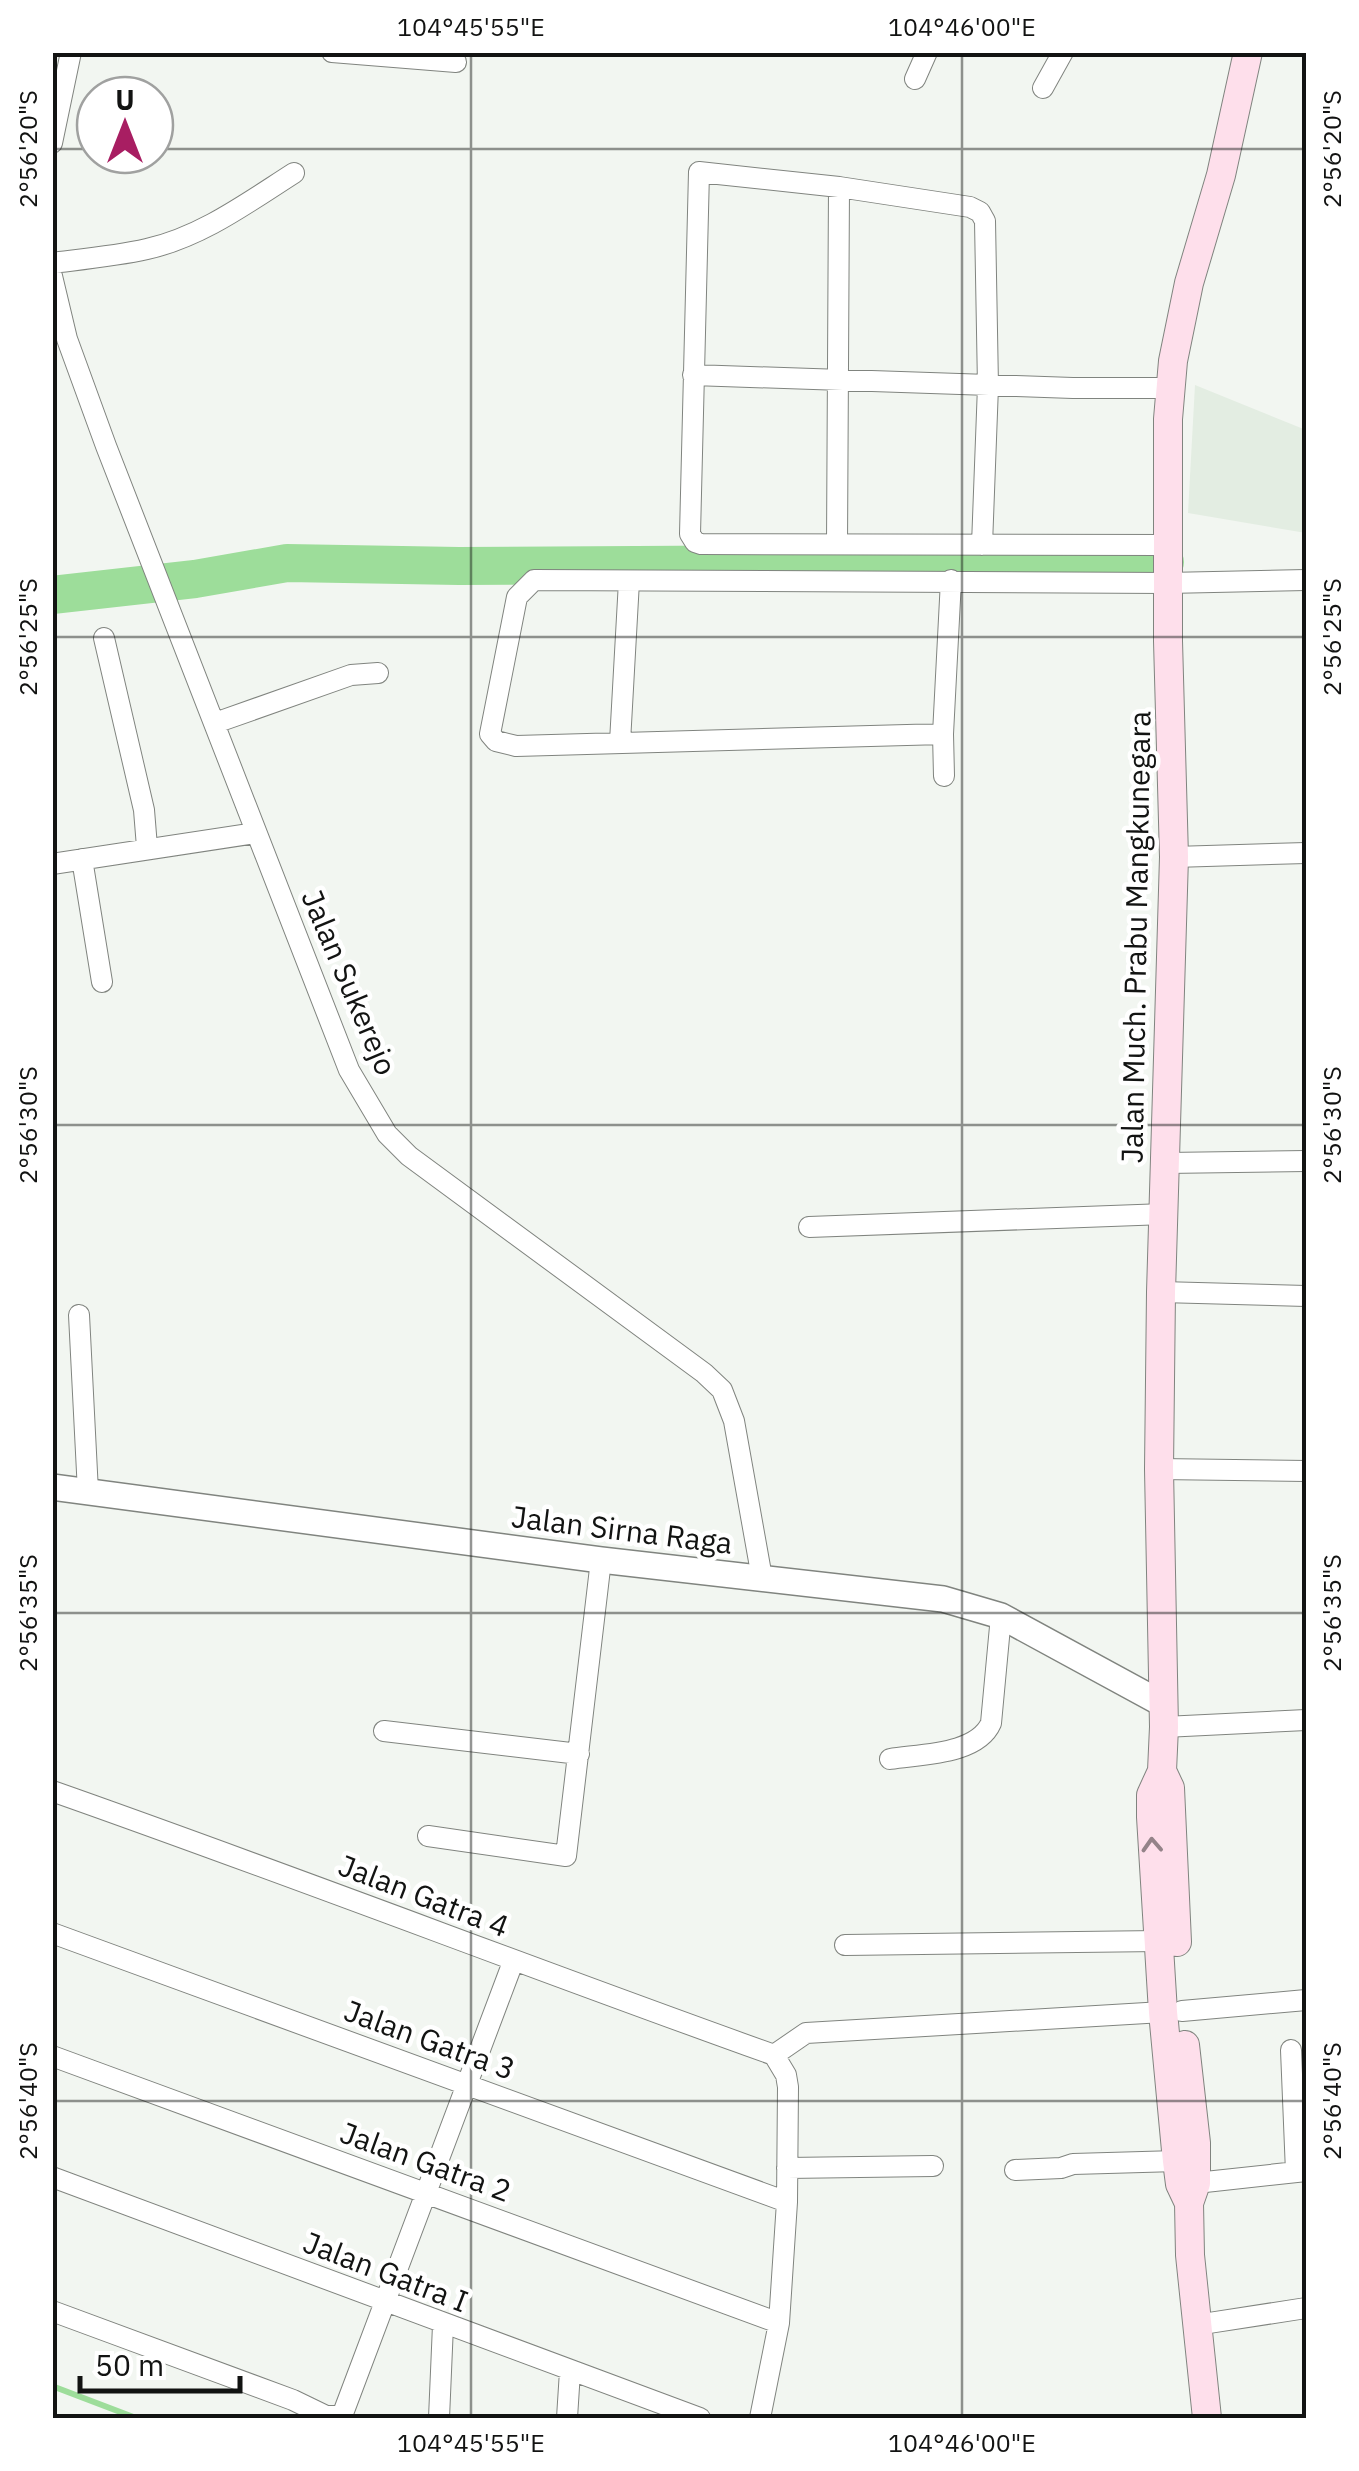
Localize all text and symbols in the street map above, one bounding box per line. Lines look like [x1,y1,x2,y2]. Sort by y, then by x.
text: 104°45'55"E [397,10,545,43]
text: 104°46'00"E [888,10,1036,43]
north arrow [75,75,175,175]
text: U [115,81,135,118]
text: 2°56'20"S [11,90,44,208]
text: 2°56'20"S [1315,90,1348,208]
text: 2°56'25"S [11,578,44,696]
text: 2°56'25"S [1315,578,1348,696]
street label: Jalan Much. Prabu Mangkunegara [1112,710,1158,1164]
street label: Jalan Sukerejo [293,883,407,1081]
text: 2°56'30"S [11,1066,44,1184]
text: 2°56'30"S [1315,1066,1348,1184]
street label: Jalan Sirna Raga [509,1496,735,1562]
text: 2°56'35"S [11,1554,44,1672]
text: 2°56'35"S [1315,1554,1348,1672]
one-way arrow [1142,1837,1164,1853]
street label: Jalan Gatra 4 [333,1845,515,1945]
street label: Jalan Gatra 3 [339,1990,521,2088]
text: 2°56'40"S [11,2042,44,2160]
text: 2°56'40"S [1315,2042,1348,2160]
street label: Jalan Gatra 2 [335,2112,517,2210]
street label: Jalan Gatra I [298,2222,474,2320]
scale bar [80,2331,240,2393]
text: 50 m [95,2345,164,2384]
text: 104°45'55"E [397,2426,545,2459]
text: 104°46'00"E [888,2426,1036,2459]

